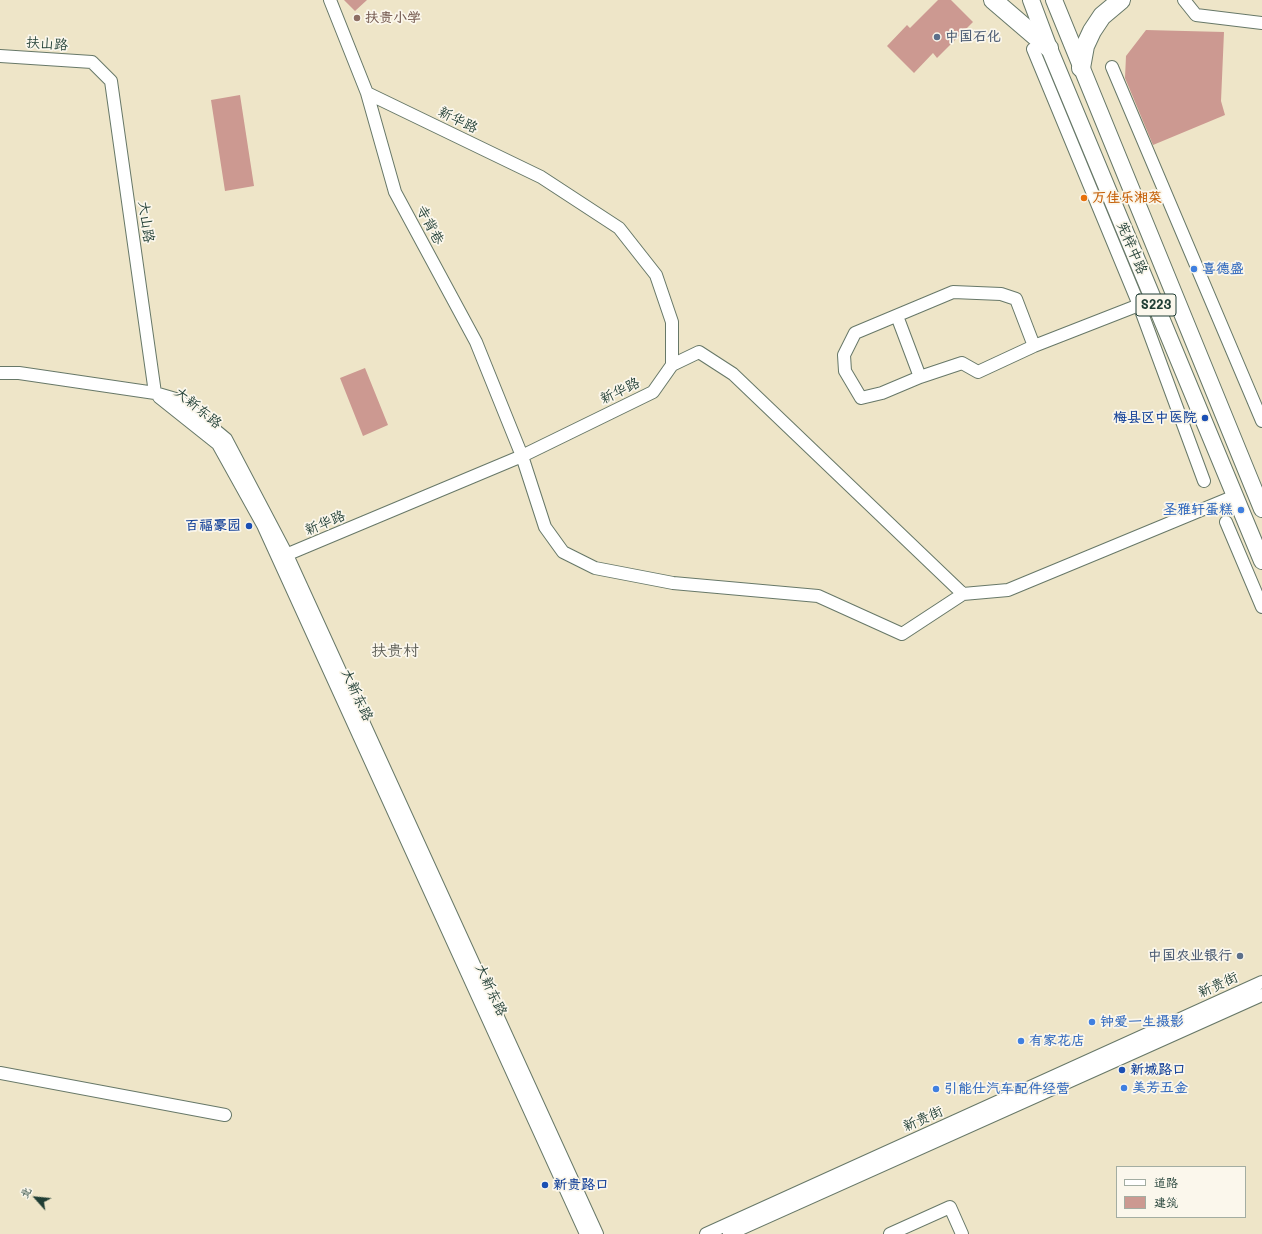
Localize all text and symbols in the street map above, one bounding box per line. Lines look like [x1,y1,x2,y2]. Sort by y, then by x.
place label: 扶贵小学 [365,10,421,26]
marker: 扶贵小学 [352,13,362,23]
place label: 中国石化 [945,29,1001,45]
marker: 中国石化 [932,32,942,42]
street label: 扶山路 [25,34,69,54]
street label: 新华路 [435,103,481,137]
place label: 万佳乐湘菜 [1092,190,1162,206]
marker: 万佳乐湘菜 [1079,193,1089,203]
street label: 大山路 [135,200,157,244]
street label: 寺背巷 [413,203,447,247]
street label: 宪梓中路 [1113,219,1151,277]
place label: 喜德盛 [1202,261,1244,277]
marker: 喜德盛 [1189,264,1199,274]
road number: S223 [1136,294,1176,316]
street label: 新华路 [597,374,643,408]
street label: 大新东路 [171,384,225,432]
place label: 梅县区中医院 [1113,410,1197,426]
marker: 梅县区中医院 [1200,413,1210,423]
place label: 圣雅轩蛋糕 [1163,502,1233,518]
marker: 圣雅轩蛋糕 [1236,505,1246,515]
street label: 新华路 [302,507,348,539]
place label: 百福豪园 [185,518,241,534]
marker: 百福豪园 [244,521,254,531]
district label: 扶贵村 [371,641,419,661]
street label: 大新东路 [338,666,376,724]
place label: 中国农业银行 [1148,948,1232,964]
marker: 中国农业银行 [1235,951,1245,961]
street label: 大新东路 [472,961,510,1019]
street label: 新贵街 [1195,969,1241,1001]
place label: 钟爱一生摄影 [1100,1014,1184,1030]
marker: 钟爱一生摄影 [1087,1017,1097,1027]
place label: 有家花店 [1029,1033,1085,1049]
marker: 有家花店 [1016,1036,1026,1046]
place label: 新城路口 [1130,1062,1186,1078]
marker: 新城路口 [1117,1065,1127,1075]
place label: 美芳五金 [1132,1080,1188,1096]
place label: 引能仕汽车配件经营 [944,1081,1070,1097]
marker: 美芳五金 [1119,1083,1129,1093]
marker: 引能仕汽车配件经营 [931,1084,941,1094]
street label: 新贵街 [900,1103,946,1135]
legend [1116,1166,1246,1218]
text: 道路 [1154,1174,1178,1190]
place label: 新贵路口 [553,1177,609,1193]
north arrow [16,1178,56,1218]
marker: 新贵路口 [540,1180,550,1190]
text: 北 [16,1184,34,1201]
text: 建筑 [1154,1194,1178,1210]

